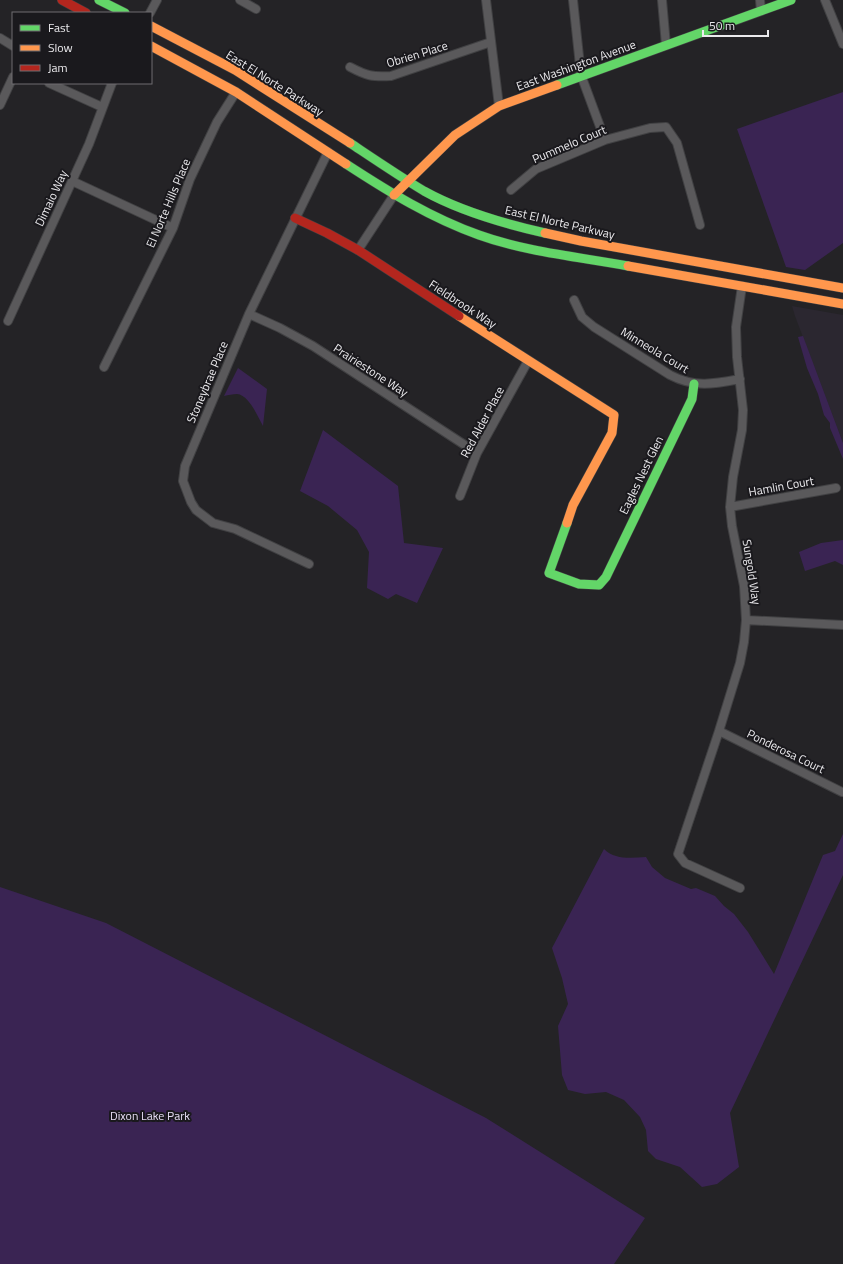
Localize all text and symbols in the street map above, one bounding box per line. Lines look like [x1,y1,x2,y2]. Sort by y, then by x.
legend [12,12,152,84]
scale bar [703,12,768,38]
text: 50 m [709,16,735,35]
text: Fast [48,18,71,37]
street label: East Washington Avenue [514,35,638,95]
street label: Obrien Place [384,36,450,72]
text: Slow [48,38,73,57]
street label: East El Norte Parkway [222,45,328,121]
text: Jam [48,58,68,77]
street label: Pummelo Court [529,120,610,168]
street label: El Norte Hills Place [141,156,195,250]
street label: Dimaio Way [30,167,72,229]
street label: East El Norte Parkway [503,200,617,244]
street label: Fieldbrook Way [425,275,501,333]
street label: Minneola Court [617,322,694,378]
street label: Stoneybrae Place [181,338,233,426]
street label: Prairiestone Way [330,339,412,402]
street label: Red Alder Place [455,383,509,461]
street label: Eagles Nest Glen [614,433,668,517]
street label: Hamlin Court [747,471,816,501]
street label: Sungold Way [737,538,767,606]
street label: Ponderosa Court [744,724,829,778]
park label: Dixon Lake Park [110,1106,190,1125]

